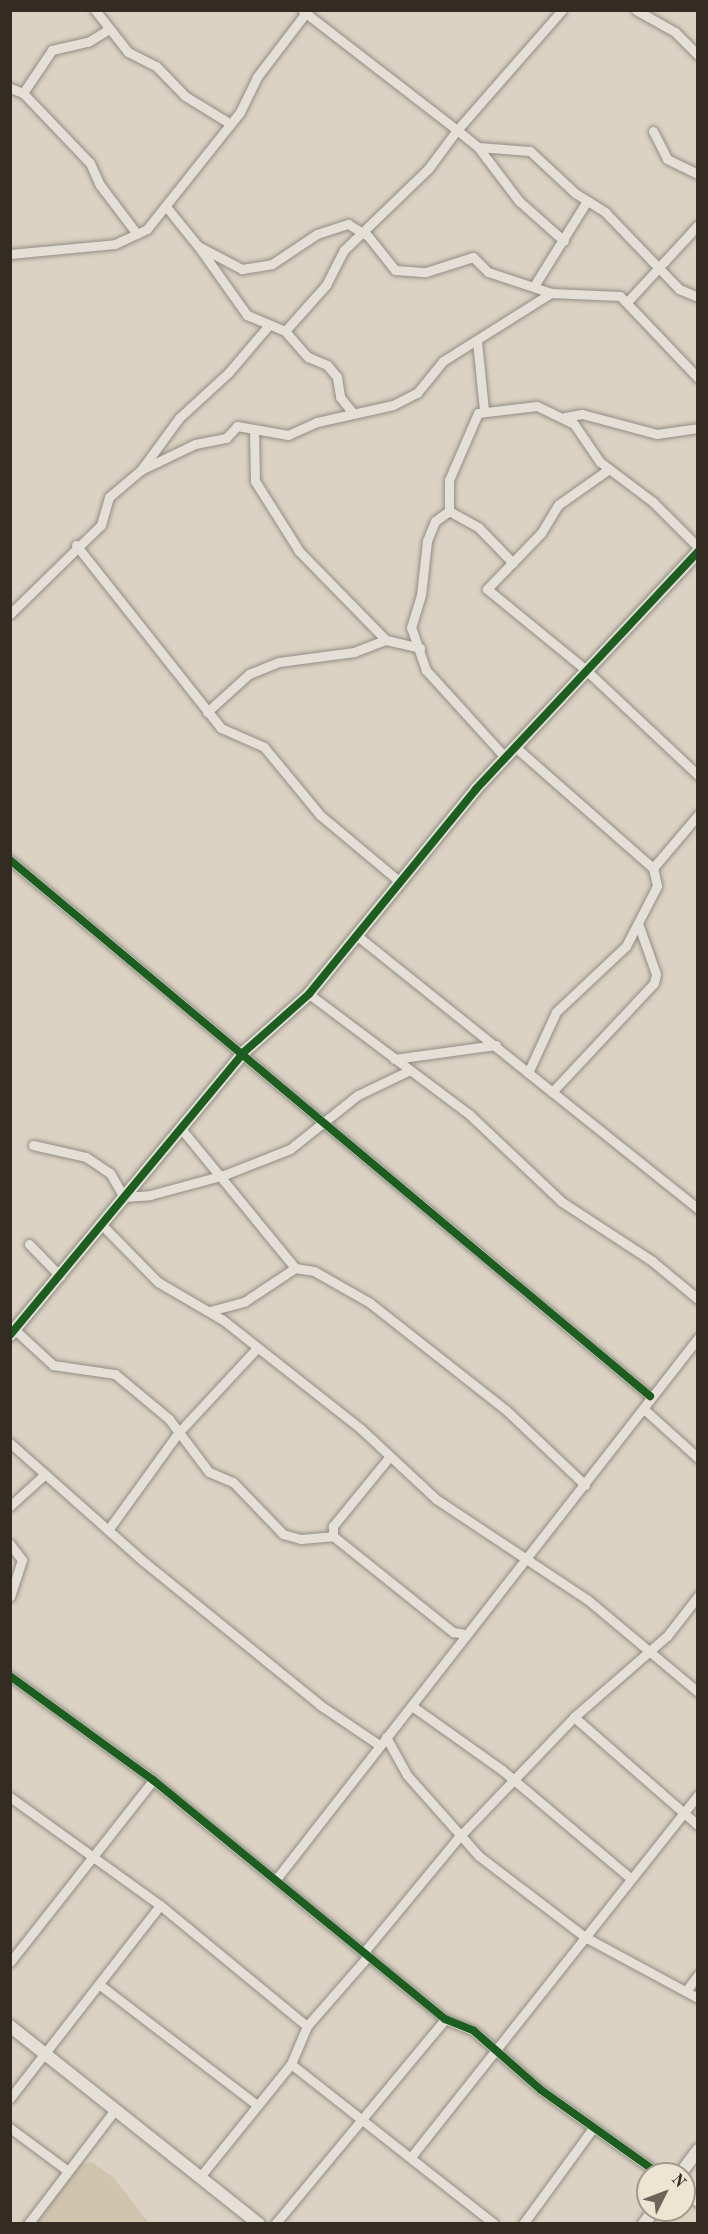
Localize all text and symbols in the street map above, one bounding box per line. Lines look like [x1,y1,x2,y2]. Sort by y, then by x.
north arrow [636,2162,696,2222]
text: N [668,2171,688,2191]

